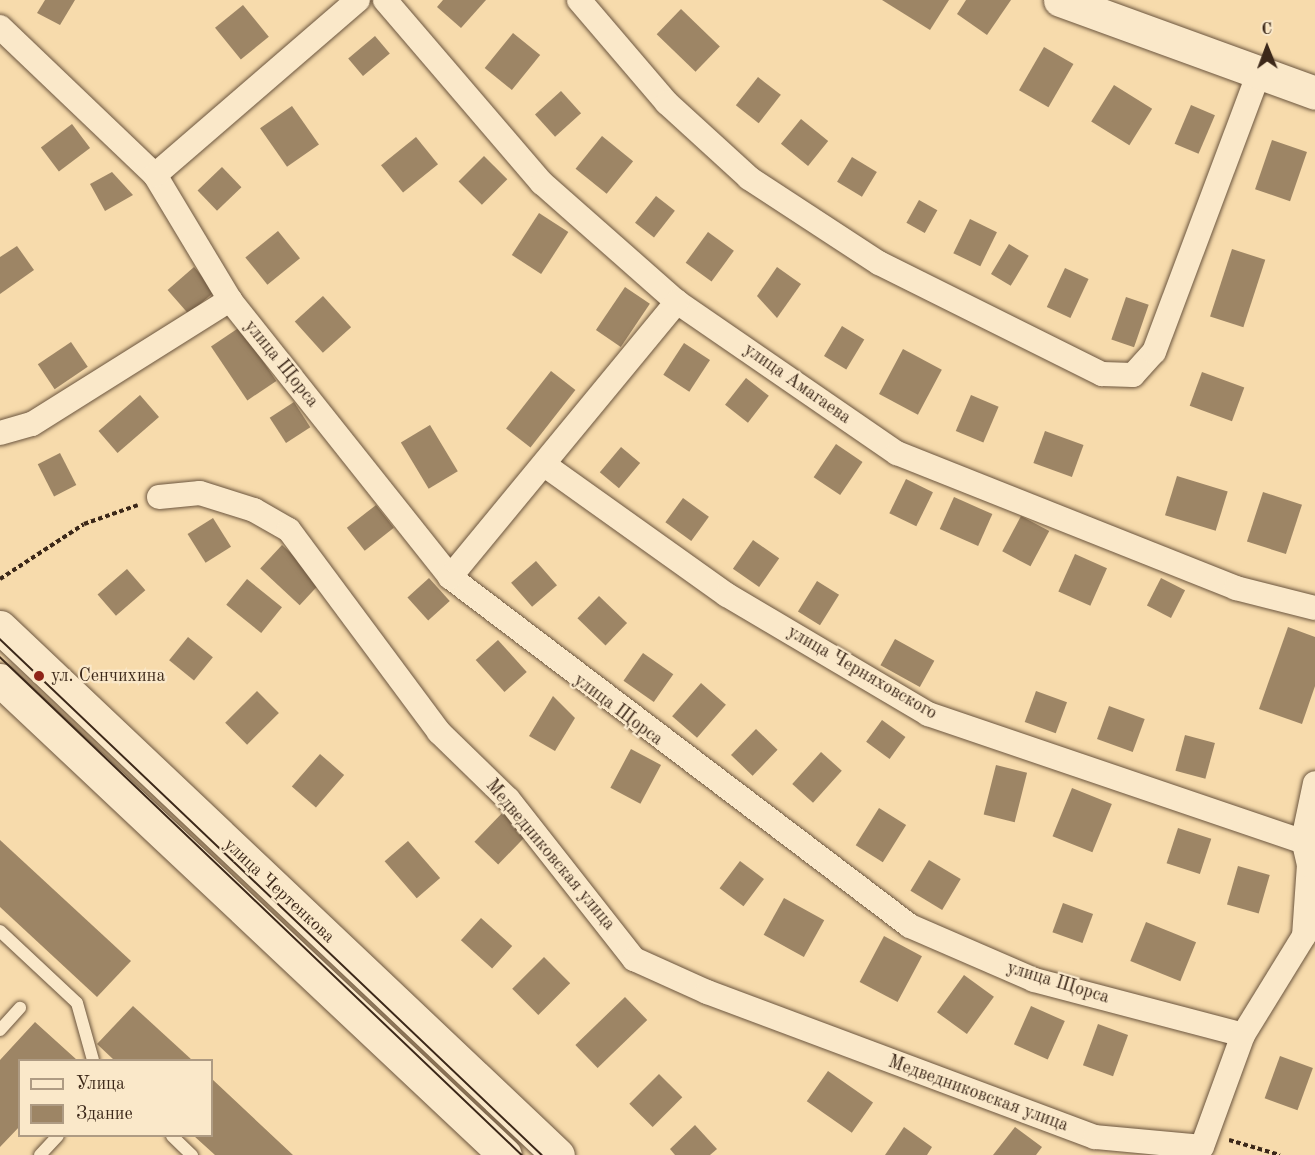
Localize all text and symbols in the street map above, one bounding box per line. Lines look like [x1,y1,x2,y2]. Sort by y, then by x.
north arrow [1237,18,1297,78]
text: С [1261,22,1272,38]
street label: улица Щорса [239,316,323,412]
street label: улица Амагаева [739,339,855,429]
street label: улица Черняховского [783,621,941,725]
place label: ул. Сенчихина [51,665,165,687]
marker: ул. Сенчихина [32,669,46,683]
street label: улица Щорса [569,669,667,751]
street label: Медведниковская улица [481,775,619,935]
street label: улица Чертенкова [219,834,339,948]
street label: улица Щорса [1004,957,1112,1009]
street label: Медведниковская улица [885,1051,1071,1137]
legend [18,1059,213,1137]
text: Улица [76,1075,125,1093]
text: Здание [76,1105,133,1123]

